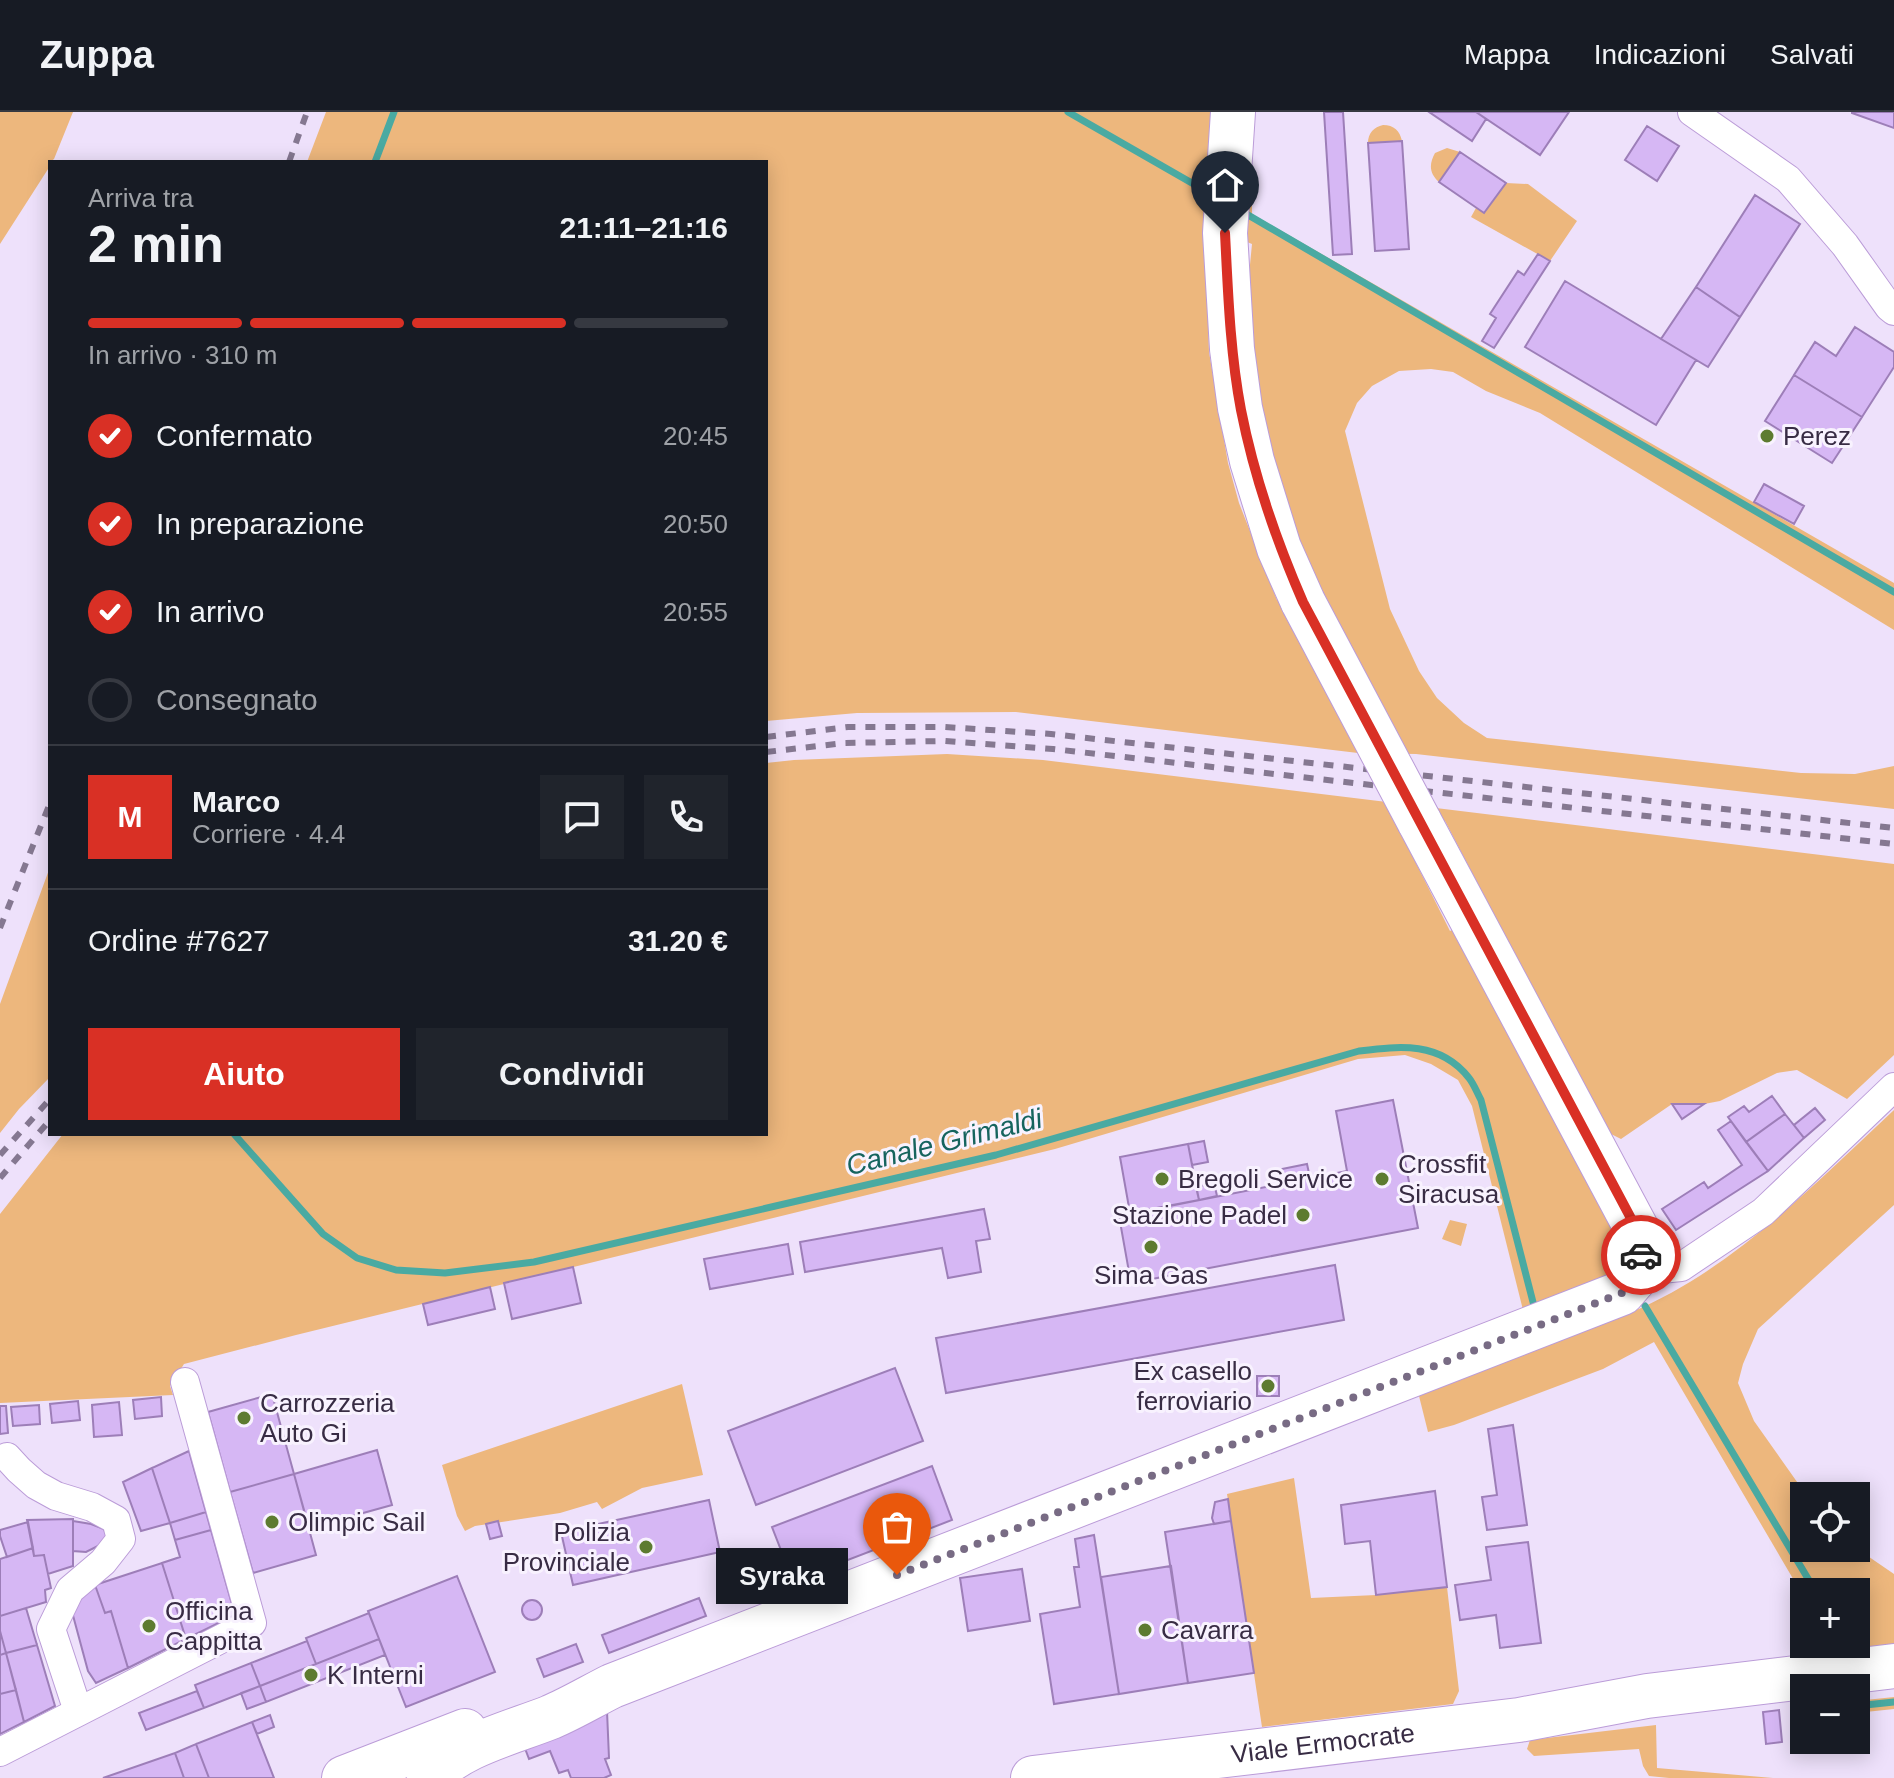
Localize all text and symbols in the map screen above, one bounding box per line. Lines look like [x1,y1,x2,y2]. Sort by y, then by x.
text: Zuppa [40,34,154,76]
text: Mappa [1464,39,1550,70]
text: Indicazioni [1594,39,1726,70]
text: Salvati [1770,39,1854,70]
pin [1191,151,1259,233]
icon: home [1203,163,1247,207]
text: Arriva tra [88,183,193,213]
text: 21:11–21:16 [560,211,728,244]
text: 2 min [88,215,224,273]
text: In arrivo · 310 m [88,340,277,370]
icon: check [88,414,132,458]
text: Confermato [156,419,313,452]
text: 20:45 [663,421,728,451]
place label: Perez [1783,421,1851,451]
marker: Perez [1758,427,1776,445]
icon: check [88,502,132,546]
text: In preparazione [156,507,364,540]
text: 20:50 [663,509,728,539]
icon: check [88,590,132,634]
text: In arrivo [156,595,264,628]
text: 20:55 [663,597,728,627]
text: Consegnato [156,683,318,716]
button: chat [540,775,624,859]
button: phone [644,775,728,859]
text: Marco [192,785,280,818]
text: M [118,800,143,833]
text: Corriere · 4.4 [192,819,345,849]
text: Ordine #7627 [88,924,270,957]
text: 31.20 € [628,924,728,957]
button: Aiuto [88,1028,400,1120]
button: Condividi [416,1028,728,1120]
water label: Canale Grimaldi [843,1102,1046,1181]
place label: Crossfit Siracusa [1398,1149,1500,1209]
place label: Bregoli Service [1178,1164,1353,1194]
marker: Bregoli Service [1153,1170,1171,1188]
marker: Crossfit Siracusa [1373,1170,1391,1188]
place label: Stazione Padel [1112,1200,1287,1230]
marker: Stazione Padel [1294,1206,1312,1224]
courier [1601,1215,1681,1295]
icon: car [1619,1233,1663,1277]
marker: Sima Gas [1142,1238,1160,1256]
place label: Sima Gas [1094,1260,1208,1290]
place label: Ex casello ferroviario [1134,1356,1252,1416]
marker: Ex casello ferroviario [1259,1377,1277,1395]
place label: Carrozzeria Auto Gi [260,1388,395,1448]
marker: Carrozzeria Auto Gi [235,1409,253,1427]
map controls [1790,1482,1870,1754]
button: locate [1790,1482,1870,1562]
pin [863,1493,931,1575]
icon: bag [875,1505,919,1549]
place label: Olimpic Sail [288,1507,425,1537]
marker: Olimpic Sail [263,1513,281,1531]
place label: Polizia Provinciale [503,1517,631,1577]
marker: Polizia Provinciale [637,1538,655,1556]
callout: Syraka [717,1547,849,1603]
text: Syraka [739,1561,825,1591]
button: + [1790,1578,1870,1658]
place label: Officina Cappitta [165,1596,262,1656]
place label: Cavarra [1161,1615,1254,1645]
marker: Officina Cappitta [140,1617,158,1635]
marker: Cavarra [1136,1621,1154,1639]
place label: K Interni [327,1660,424,1690]
marker: K Interni [302,1666,320,1684]
button: − [1790,1674,1870,1754]
street label: Viale Ermocrate [1230,1718,1416,1769]

